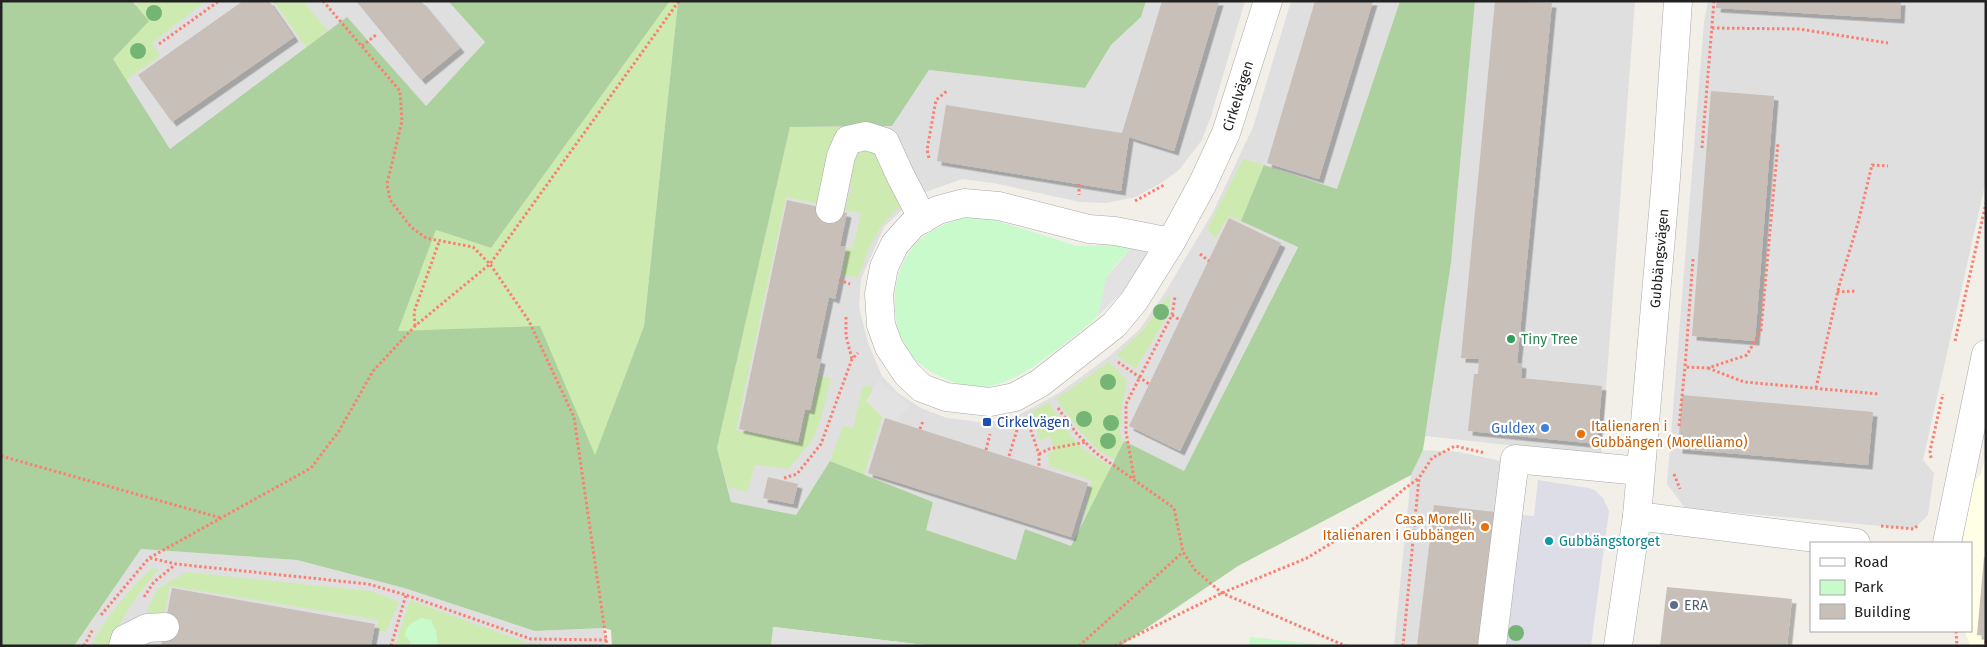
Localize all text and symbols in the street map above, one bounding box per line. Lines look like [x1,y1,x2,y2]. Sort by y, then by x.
street label: Cirkelvägen [1219,59,1257,133]
street label: Gubbängsvägen [1646,208,1672,309]
place label: Tiny Tree [1521,331,1578,348]
marker: Tiny Tree [1505,333,1517,345]
place label: Cirkelvägen [997,414,1070,431]
marker: Cirkelvägen [981,416,993,428]
place label: Italienaren i Gubbängen (Morelliamo) [1591,418,1748,451]
place label: Guldex [1491,420,1535,437]
marker: Guldex [1539,422,1551,434]
marker: Italienaren i Gubbängen (Morelliamo) [1575,428,1587,440]
place label: Casa Morelli, Italienaren i Gubbängen [1323,511,1475,544]
marker: Casa Morelli, Italienaren i Gubbängen [1479,521,1491,533]
place label: Gubbängstorget [1559,533,1661,550]
marker: Gubbängstorget [1543,535,1555,547]
legend [1810,542,1972,632]
text: Road [1854,553,1889,571]
text: Park [1854,578,1884,596]
place label: ERA [1684,597,1708,614]
marker: ERA [1668,599,1680,611]
text: Building [1854,603,1910,621]

